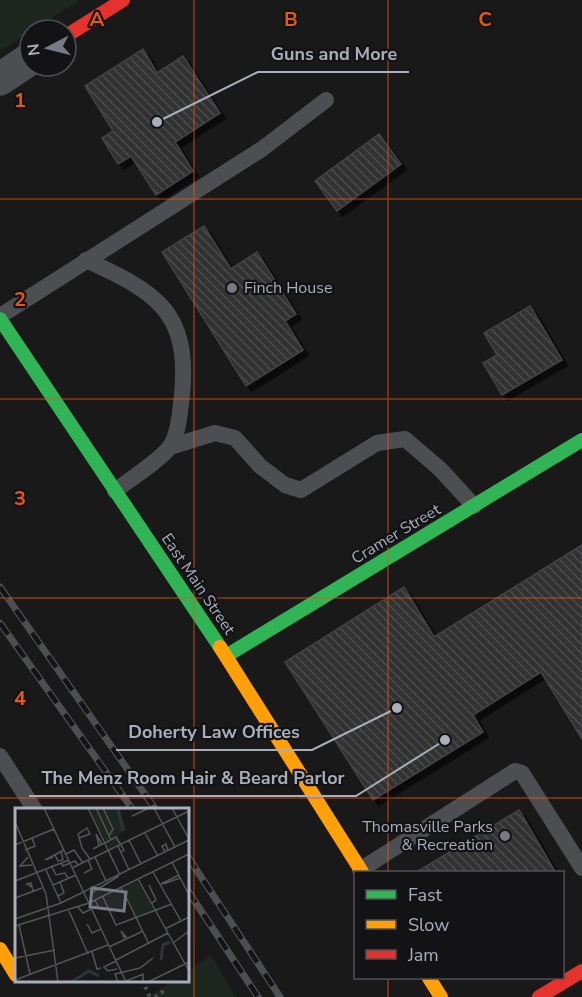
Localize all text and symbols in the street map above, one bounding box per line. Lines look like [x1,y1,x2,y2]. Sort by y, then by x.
text: A [90,6,105,33]
text: B [284,6,298,33]
text: C [478,6,492,33]
north arrow [18,18,78,78]
callout: Guns and More [258,36,409,72]
text: N [22,42,46,57]
text: Guns and More [271,42,398,66]
text: 1 [14,87,26,114]
place label: Finch House [244,277,332,299]
marker: Finch House [225,281,239,295]
text: 2 [14,286,26,313]
text: 3 [14,485,26,512]
street label: Cramer Street [347,498,445,569]
street label: East Main Street [156,529,240,639]
text: 4 [14,685,26,712]
callout: Doherty Law Offices [116,714,312,750]
text: Doherty Law Offices [128,720,300,744]
callout: The Menz Room Hair & Beard Parlor [29,760,356,796]
text: The Menz Room Hair & Beard Parlor [41,766,345,790]
inset map [15,808,189,982]
place label: Thomasville Parks & Recreation [362,816,493,856]
marker: Thomasville Parks & Recreation [498,829,512,843]
legend [354,871,564,979]
text: Fast [408,883,443,907]
text: Slow [408,913,449,937]
text: Jam [407,943,439,967]

